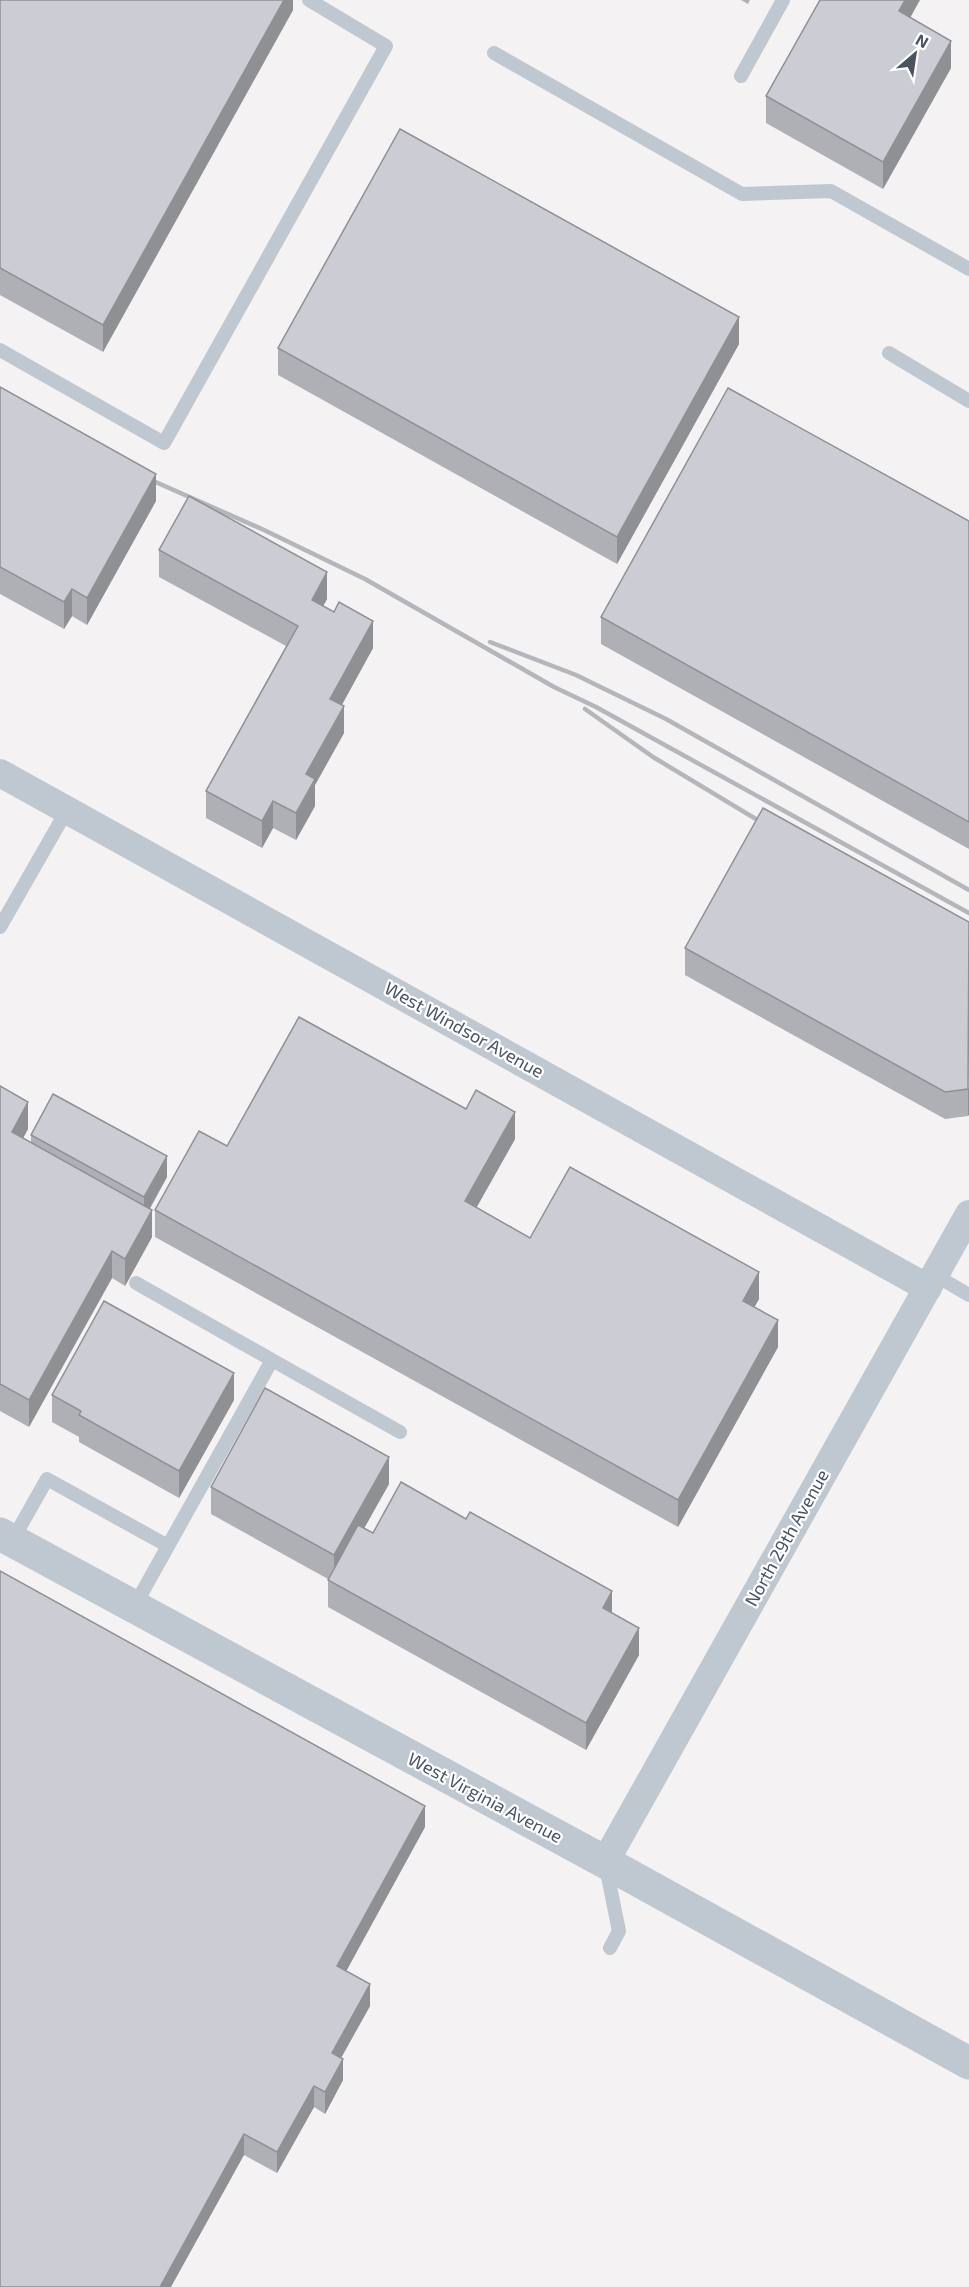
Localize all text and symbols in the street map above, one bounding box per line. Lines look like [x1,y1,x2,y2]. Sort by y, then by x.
north arrow [885,24,945,84]
text: N [913,29,932,52]
street label: West Windsor Avenue [381,976,548,1082]
street label: North 29th Avenue [739,1465,833,1610]
street label: West Virginia Avenue [404,1747,566,1847]

